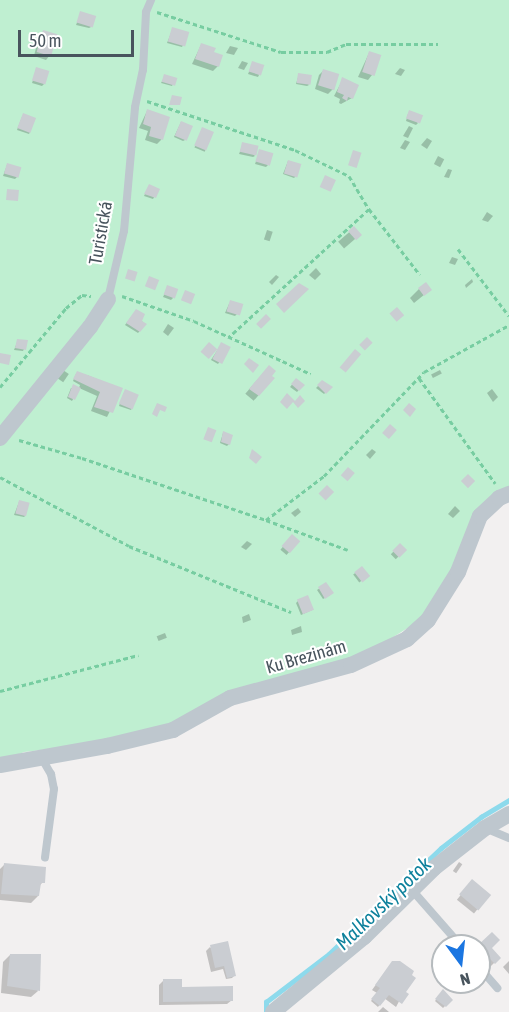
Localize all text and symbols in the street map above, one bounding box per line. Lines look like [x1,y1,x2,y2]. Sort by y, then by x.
scale bar [21,18,136,56]
text: 50 m [29,30,61,51]
street label: Turistická [85,200,117,266]
street label: Ku Brezinám [263,635,349,679]
water label: Malkovský potok [330,852,436,954]
north arrow [431,934,491,994]
text: N [458,970,472,989]

